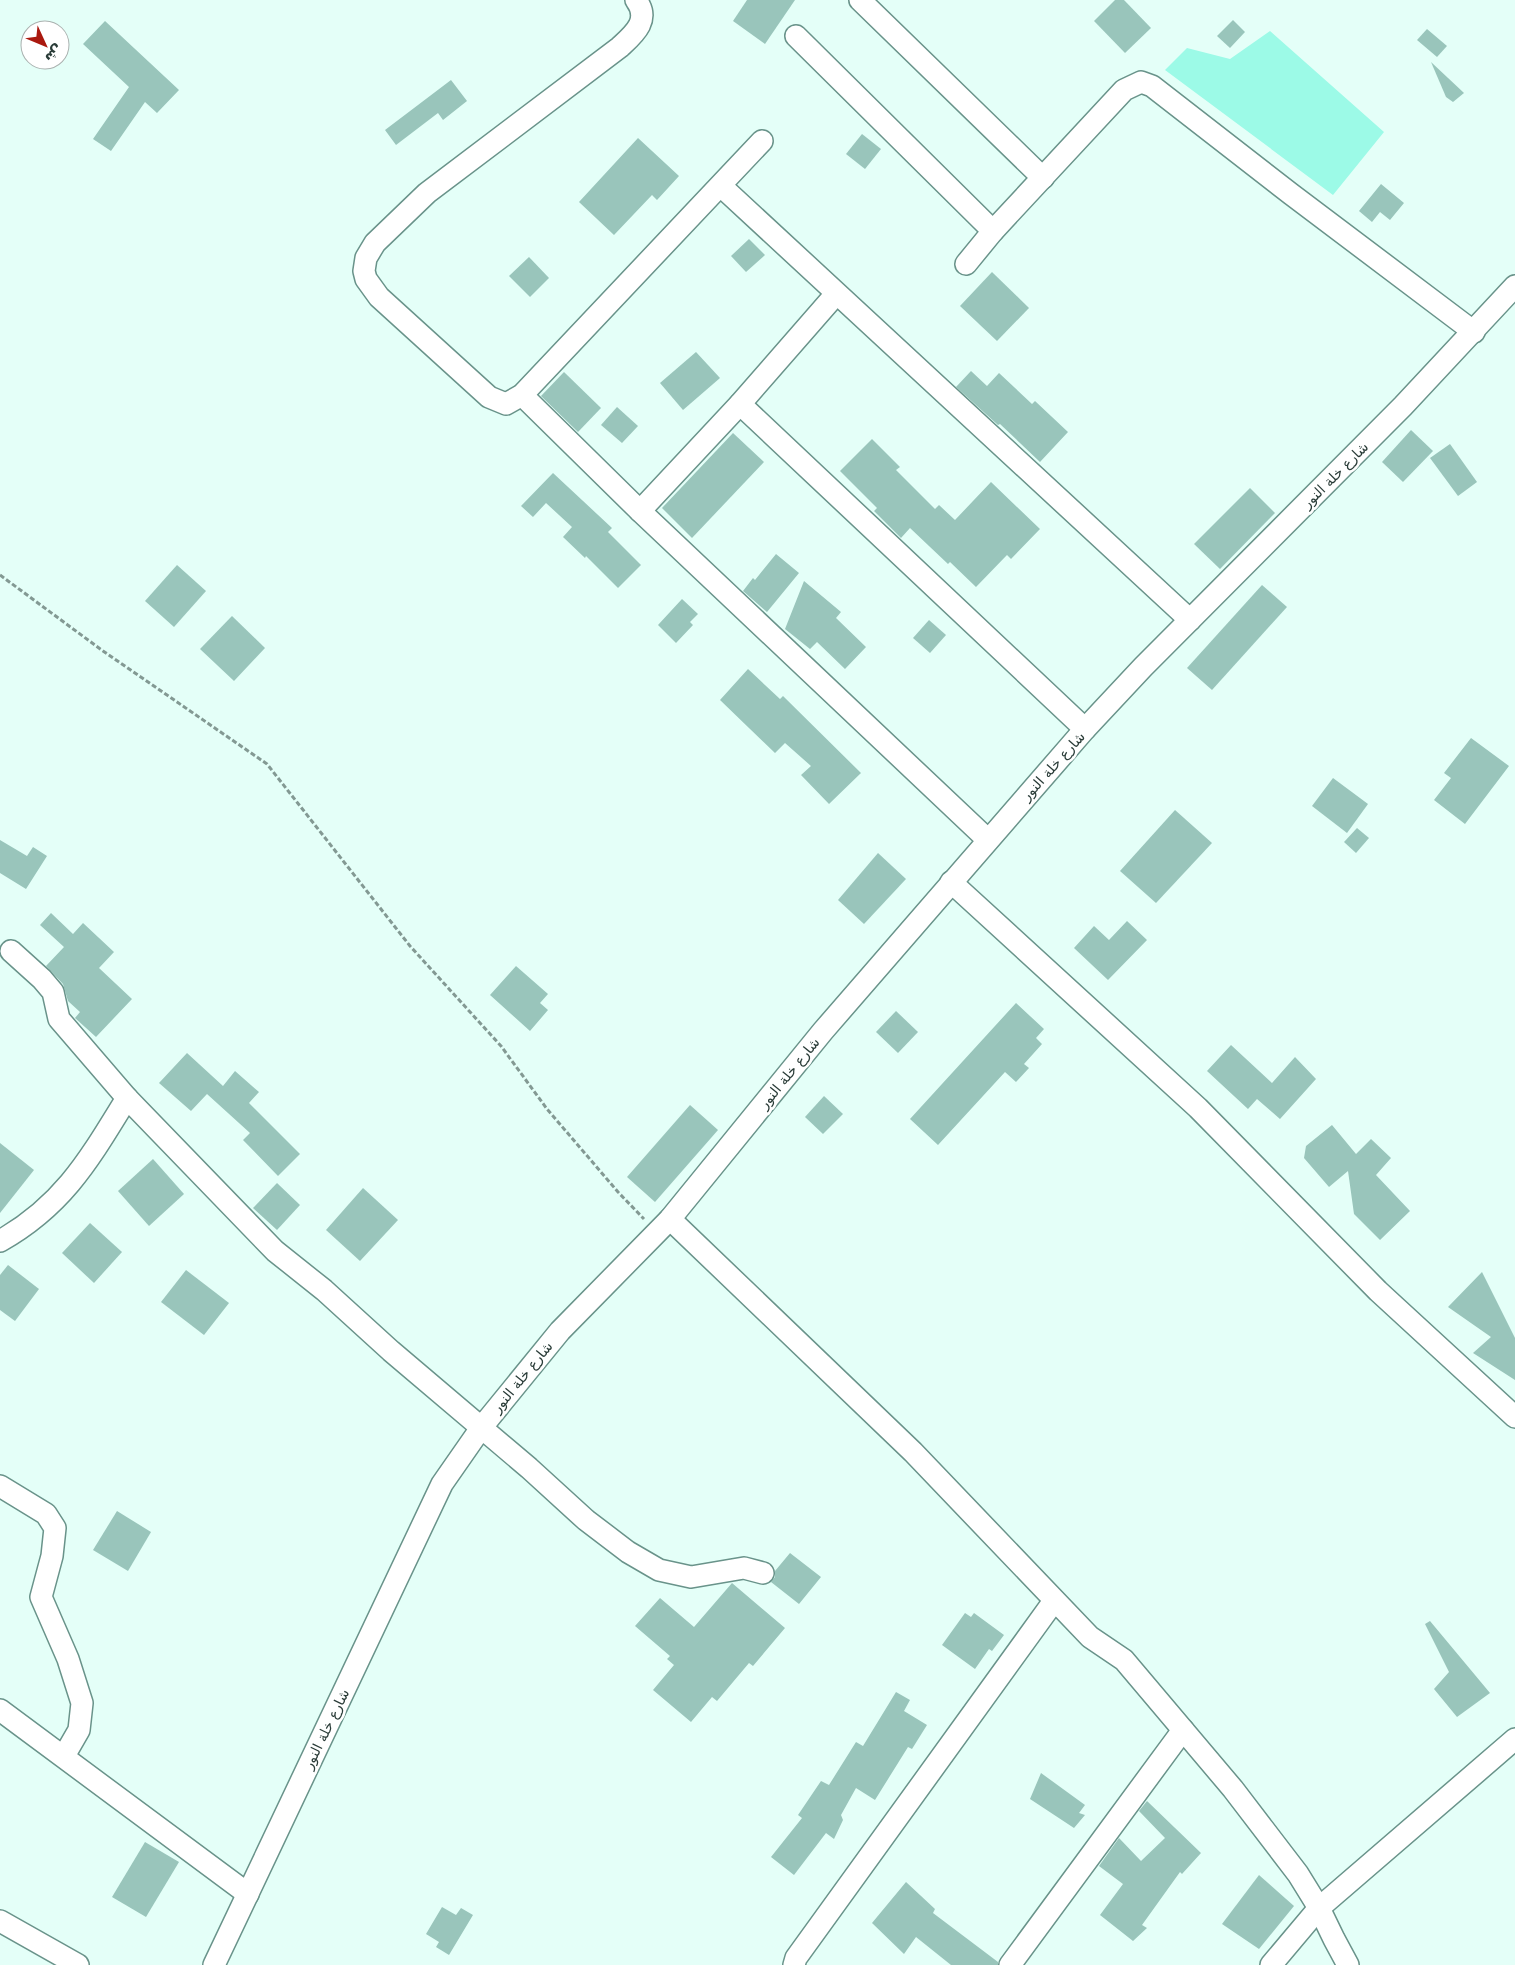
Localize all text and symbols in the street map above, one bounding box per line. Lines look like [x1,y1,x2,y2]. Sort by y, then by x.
north arrow [20,20,70,70]
text: ش [42,42,67,67]
street label: شارع خلة النور [1298,439,1372,513]
street label: شارع خلة النور [1017,728,1089,805]
street label: شارع خلة النور [755,1034,823,1113]
street label: شارع خلة النور [488,1338,556,1417]
street label: شارع خلة النور [299,1686,353,1773]

